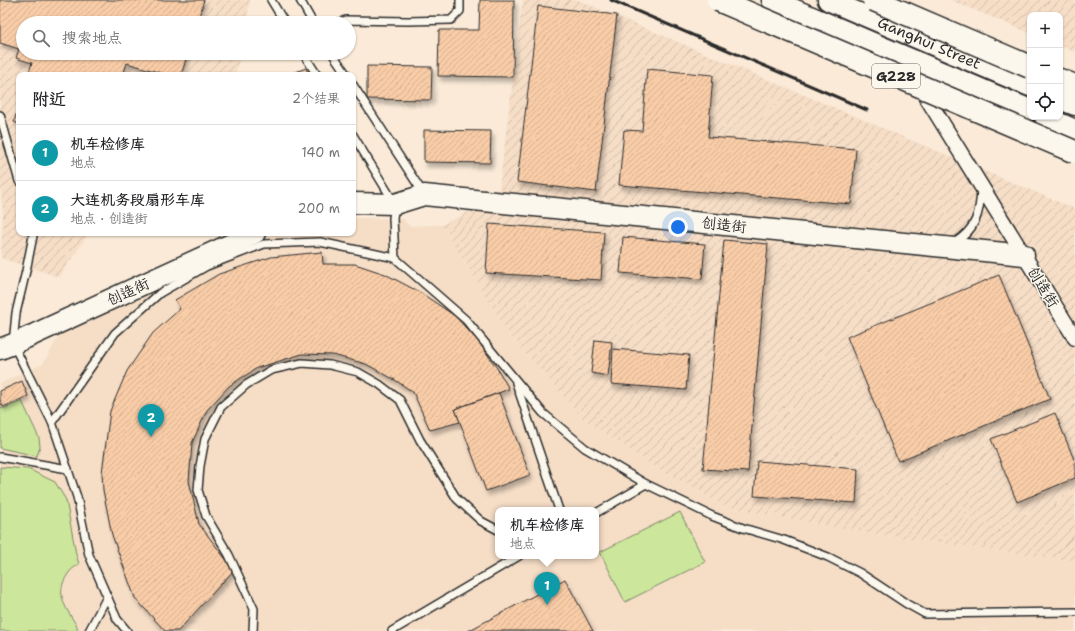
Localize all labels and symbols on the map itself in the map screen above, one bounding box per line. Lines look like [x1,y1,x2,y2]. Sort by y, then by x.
street label: Ganghui Street [875,12,984,74]
road number: G228 [872,64,920,88]
street label: 创造街 [701,213,747,237]
your location [668,217,688,237]
street label: 创造街 [1023,263,1063,311]
street label: 创造街 [103,273,153,311]
pin: 2 [138,404,164,437]
pin: 1 [534,572,560,605]

